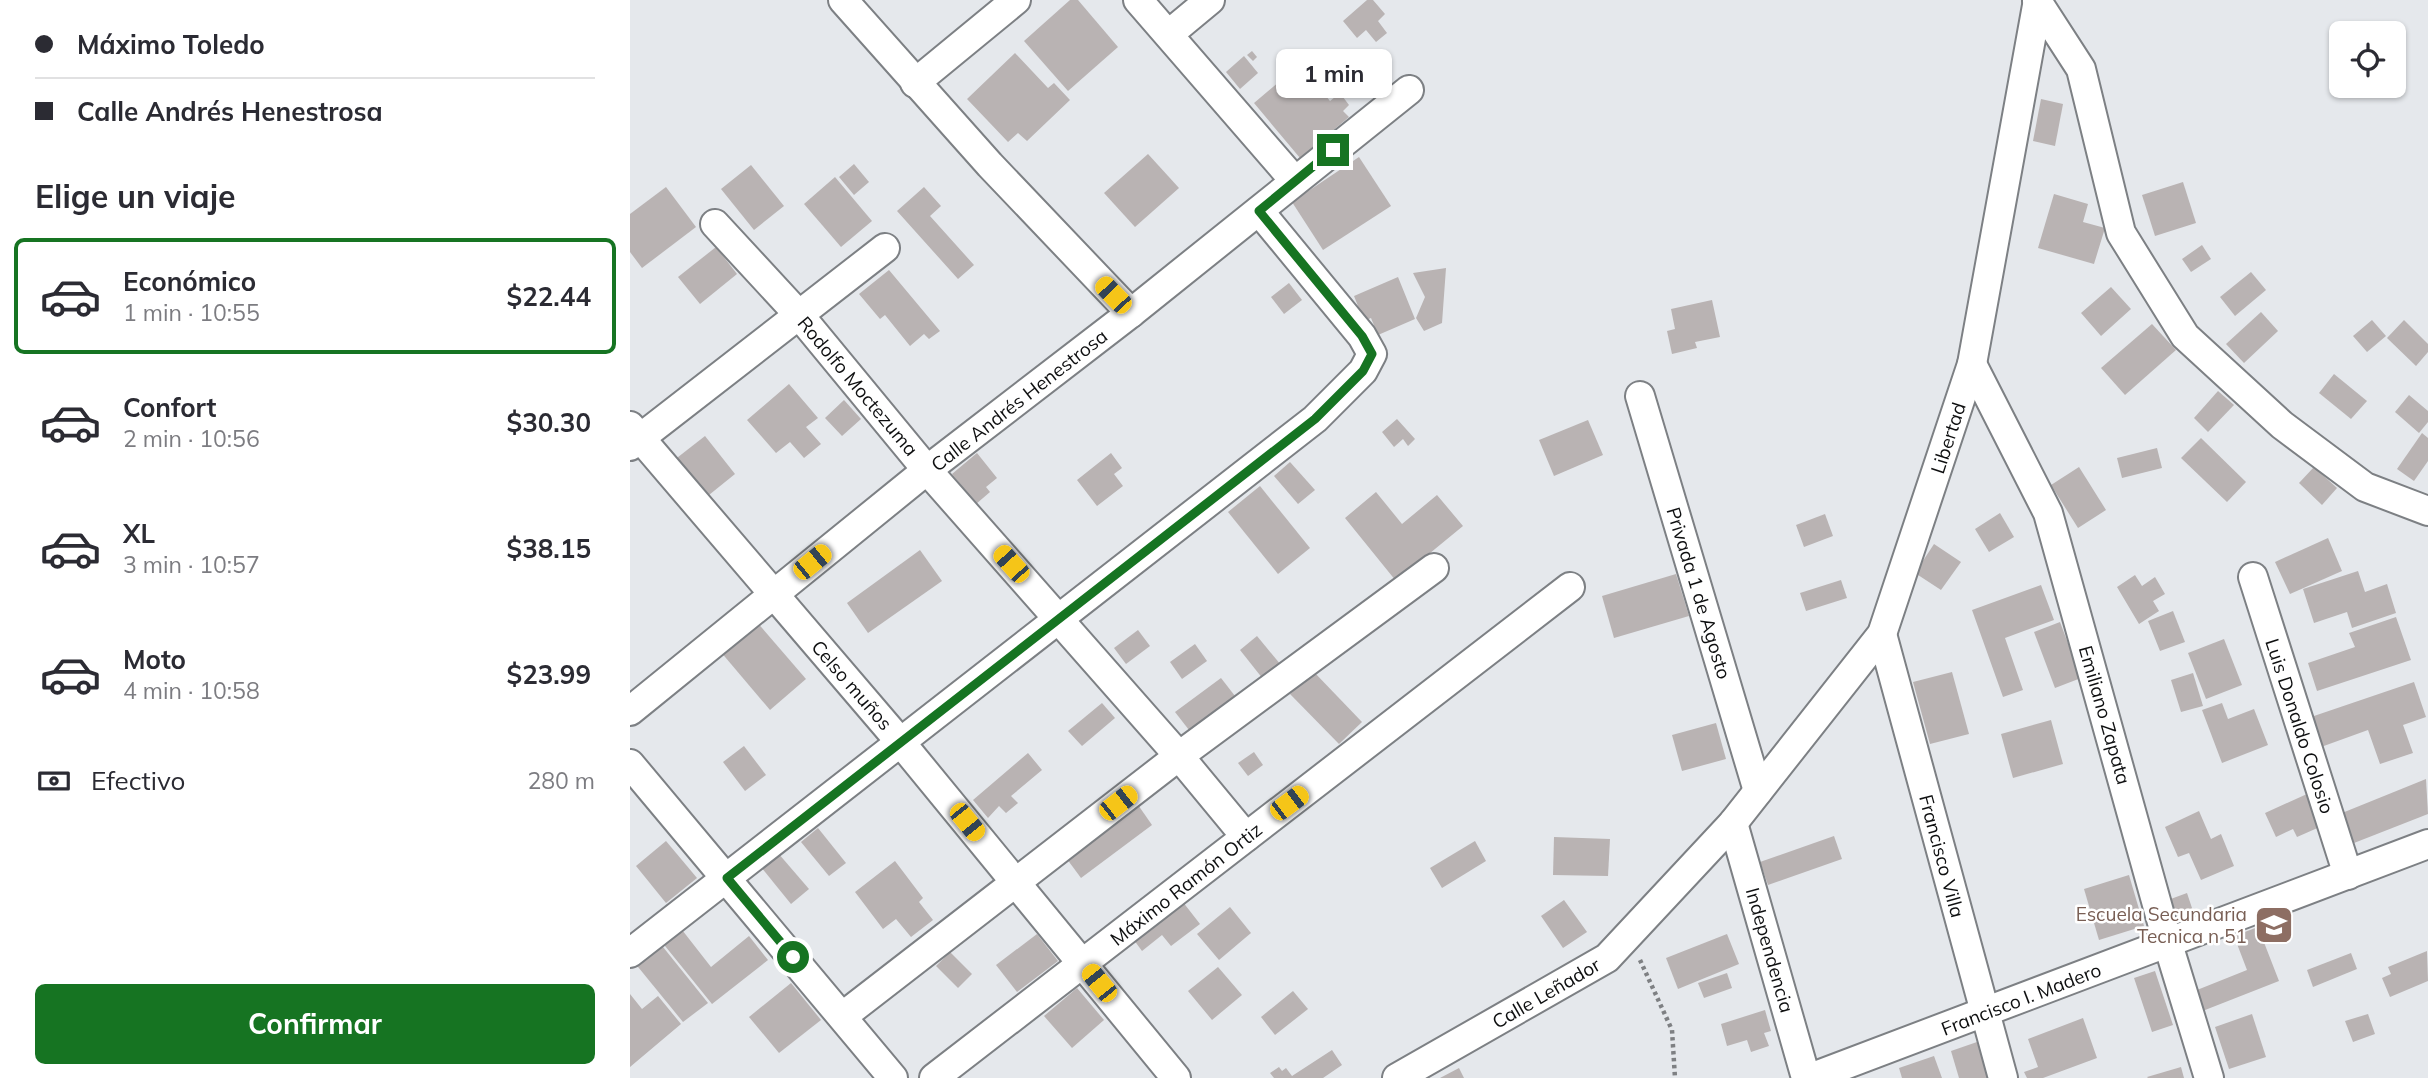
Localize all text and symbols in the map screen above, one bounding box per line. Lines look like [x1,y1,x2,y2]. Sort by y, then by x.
map controls [2329,21,2406,98]
button: locate [2329,21,2406,98]
text: Máximo Toledo [77,28,265,61]
callout: 1 min [1275,48,1391,97]
text: 1 min [1304,59,1364,88]
text: Calle Andrés Henestrosa [77,95,383,128]
route end [1317,134,1349,166]
text: Elige un viaje [35,176,236,216]
icon: car [39,265,102,328]
text: Económico [123,265,256,298]
car [1091,273,1136,317]
text: $22.44 [507,280,591,313]
text: 1 min · 10:55 [123,298,260,327]
street label: Rodolfo Moctezuma [793,311,923,461]
street label: Calle Andrés Henestrosa [926,324,1112,476]
icon: car [39,391,102,454]
text: Confort [123,391,216,424]
street label: Libertad [1925,399,1971,477]
text: $30.30 [507,406,591,439]
text: 2 min · 10:56 [123,424,260,453]
street label: Privada 1 de Agosto [1661,504,1737,682]
icon: car [39,517,102,580]
text: XL [123,517,155,550]
text: $38.15 [507,532,591,565]
car [790,541,835,583]
car [990,541,1033,587]
text: 3 min · 10:57 [123,550,260,579]
street label: Celso muños [806,635,898,735]
street label: Luis Donaldo Colosio [2260,635,2340,817]
icon: car [39,643,102,706]
text: Moto [123,643,186,676]
street label: Emiliano Zapata [2074,643,2136,787]
text: $23.99 [507,658,591,691]
text: 4 min · 10:58 [123,676,260,705]
icon: cash [35,762,73,800]
text: Efectivo [91,764,185,797]
text: 280 m [527,766,595,795]
car [1095,782,1142,824]
car [1266,782,1313,824]
street label: Francisco Villa [1914,792,1970,920]
car [946,799,989,845]
street label: Máximo Ramón Ortiz [1105,817,1267,951]
street label: Independencia [1741,885,1799,1015]
place label: Escuela Secundaria Tecnica n 51 [2076,902,2247,948]
school or university icon: Escuela Secundaria Tecnica n 51 [2253,904,2295,946]
route start [777,941,809,973]
street label: Calle Leñador [1488,952,1604,1034]
street label: Francisco I. Madero [1938,957,2104,1041]
car [1078,960,1121,1006]
button: Confirmar [35,984,595,1064]

